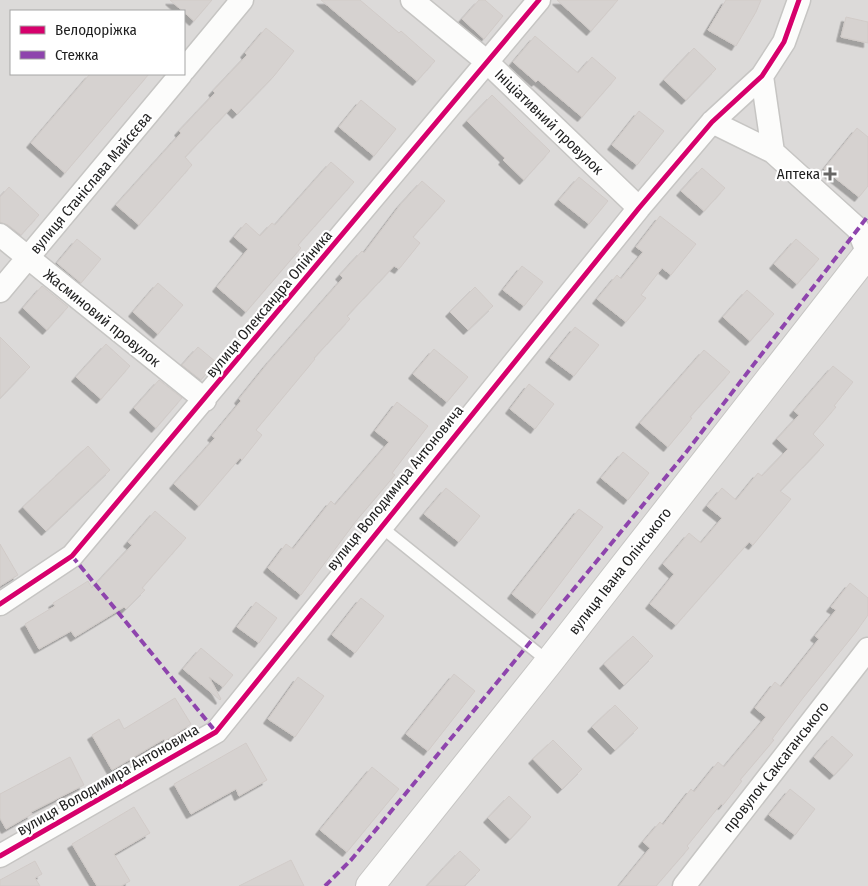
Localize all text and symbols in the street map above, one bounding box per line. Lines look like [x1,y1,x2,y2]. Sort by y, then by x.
legend [10,10,185,75]
text: Велодоріжка [55,21,137,39]
text: Стежка [55,46,99,64]
street label: Ініціативний провулок [491,65,607,179]
street label: вулиця Станіслава Майсєєва [26,108,156,258]
place label: Аптека [777,165,820,183]
marker: Аптека [824,168,836,180]
street label: вулиця Олександра Олійника [202,227,336,381]
street label: Жасминовий провулок [40,265,164,371]
street label: вулиця Володимира Антоновича [323,402,467,574]
street label: вулиця Івана Олінського [565,504,675,638]
street label: провулок Саксаганського [719,698,833,836]
street label: вулиця Володимира Антоновича [14,720,202,840]

